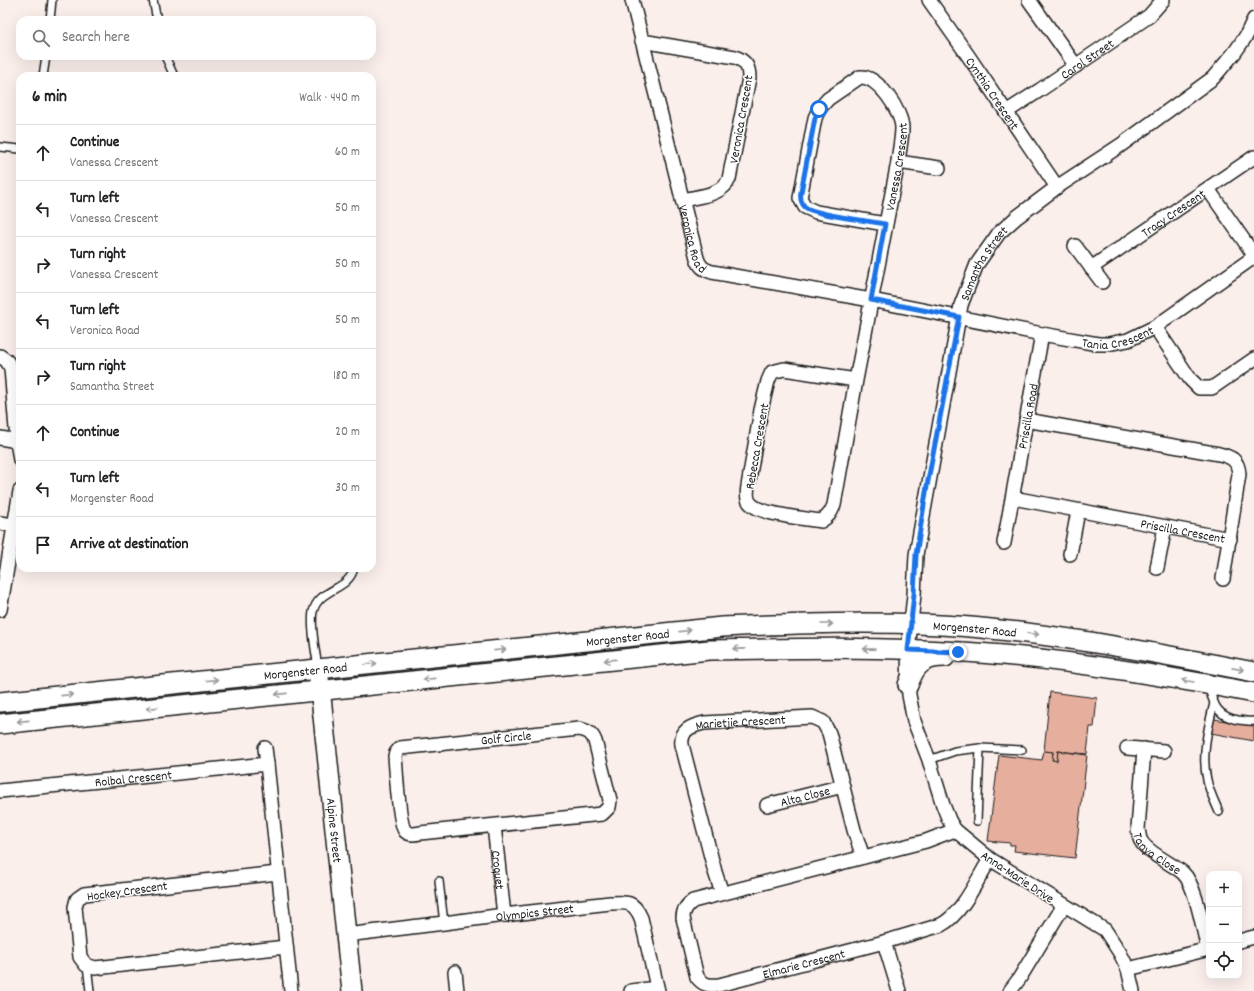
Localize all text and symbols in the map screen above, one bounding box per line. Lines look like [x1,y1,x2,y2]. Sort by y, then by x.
search box [16,16,376,60]
icon: search [30,27,52,49]
text: Search here [62,27,130,49]
street label: Carol Street [1058,35,1119,85]
street label: Cynthia Crescent [960,54,1023,135]
street label: Veronica Crescent [725,74,760,165]
text: 6 min [32,86,67,110]
text: Walk · 440 m [299,89,360,108]
route start [810,100,828,118]
street label: Vanessa Crescent [882,121,914,212]
text: Continue [70,132,119,154]
icon: ahead [32,142,54,164]
text: 60 m [335,143,360,162]
text: Vanessa Crescent [70,154,158,173]
street label: Tracy Crescent [1138,186,1210,243]
text: Turn left [70,188,119,210]
icon: left [32,198,54,220]
text: 50 m [335,199,360,218]
street label: Veronica Road [672,203,710,279]
text: Vanessa Crescent [70,210,158,229]
street label: Samantha Street [957,222,1013,304]
text: Turn right [70,244,126,266]
icon: right [32,254,54,276]
text: 50 m [335,255,360,274]
text: Vanessa Crescent [70,266,158,285]
text: Turn left [70,300,119,322]
icon: left [32,310,54,332]
text: 50 m [335,311,360,330]
text: Veronica Road [70,322,140,341]
street label: Tania Crescent [1080,322,1158,356]
text: Turn right [70,356,126,378]
icon: right [32,366,54,388]
text: 180 m [333,367,360,386]
text: Samantha Street [70,378,154,397]
street label: Priscilla Road [1014,382,1045,451]
street label: Rebecca Crescent [742,402,775,491]
icon: ahead [32,422,54,444]
text: Continue [70,422,119,444]
text: 20 m [335,423,360,442]
text: Turn left [70,468,119,490]
icon: left [32,478,54,500]
text: 30 m [335,479,360,498]
text: Morgenster Road [70,490,154,509]
street label: Priscilla Crescent [1139,515,1227,550]
icon: arrive [32,534,54,556]
text: Arrive at destination [70,534,188,556]
street label: Morgenster Road [932,618,1017,644]
one-way arrow [820,620,833,628]
street label: Morgenster Road [585,626,671,653]
one-way arrow [678,627,691,635]
one-way arrow [1026,630,1039,638]
route end [949,643,967,661]
one-way arrow [733,645,746,653]
one-way arrow [863,645,876,652]
one-way arrow [493,647,506,654]
one-way arrow [604,656,617,664]
street label: Morgenster Road [263,659,348,687]
one-way arrow [364,660,377,667]
one-way arrow [1231,665,1244,673]
one-way arrow [423,675,436,683]
one-way arrow [206,676,219,683]
one-way arrow [1182,677,1195,685]
one-way arrow [275,690,288,698]
one-way arrow [60,691,73,699]
one-way arrow [146,704,159,712]
street label: Marietjie Crescent [694,711,786,737]
one-way arrow [17,718,30,725]
street label: Golf Circle [480,727,533,752]
street label: Rolbal Crescent [94,767,173,793]
street label: Alta Close [779,783,833,813]
street label: Alpine Street [320,797,345,864]
street label: Tanya Close [1127,831,1184,881]
street label: Anna-Marie Drive [976,847,1057,909]
street label: Croquet [485,850,508,891]
map controls [1206,871,1242,979]
button: + [1206,871,1242,907]
street label: Hockey Crescent [86,877,169,908]
street label: Olympics Street [495,900,575,928]
button: − [1206,907,1242,943]
button: locate [1206,943,1242,979]
street label: Elmarie Crescent [761,945,848,985]

